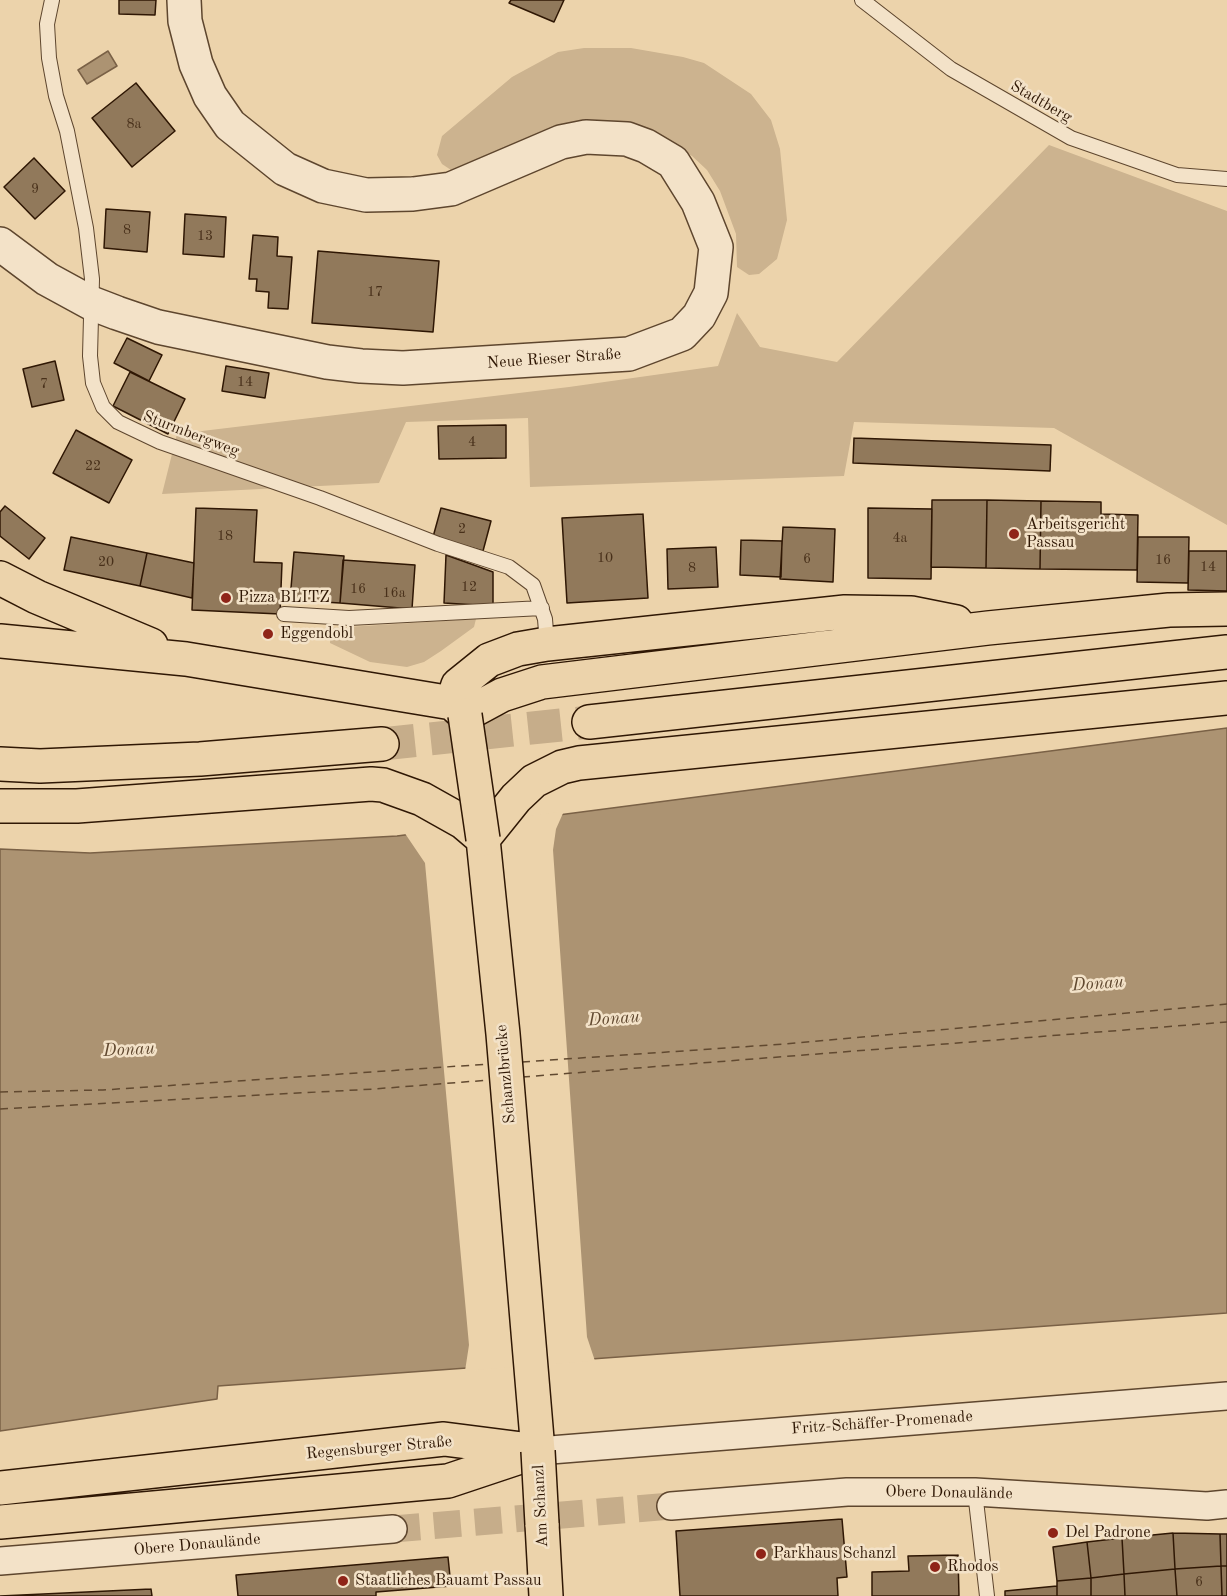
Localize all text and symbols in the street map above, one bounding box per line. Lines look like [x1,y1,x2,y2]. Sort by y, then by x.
street label: Stadtberg [1007,77,1075,127]
house number: 8a [126,116,142,132]
house number: 9 [31,181,39,197]
house number: 8 [123,222,131,238]
house number: 13 [197,228,213,244]
house number: 17 [367,284,383,300]
street label: Neue Rieser Straße [486,345,622,373]
house number: 14 [237,374,253,390]
house number: 7 [40,376,48,392]
street label: Sturmbergweg [140,407,242,461]
house number: 4 [468,434,476,450]
house number: 22 [85,458,101,474]
place label: Arbeitsgericht Passau [1026,515,1125,553]
house number: 2 [458,521,466,537]
marker: Arbeitsgericht Passau [1007,527,1021,541]
house number: 18 [217,528,233,544]
house number: 4a [892,530,908,546]
house number: 10 [597,550,613,566]
house number: 6 [803,551,811,567]
house number: 16 [1155,552,1171,568]
house number: 20 [98,554,114,570]
house number: 14 [1200,559,1216,575]
house number: 8 [688,560,696,576]
house number: 12 [461,579,477,595]
house number: 16 [350,581,366,597]
house number: 16a [382,585,406,601]
place label: Pizza BLITZ [238,588,330,608]
marker: Pizza BLITZ [219,591,233,605]
place label: Eggendobl [280,624,353,644]
marker: Eggendobl [261,627,275,641]
water label: Donau [1071,971,1125,997]
water label: Donau [587,1006,641,1032]
street label: Schanzlbrücke [492,1024,520,1124]
water label: Donau [102,1038,156,1062]
street label: Fritz-Schäffer-Promenade [791,1407,973,1439]
street label: Regensburger Straße [305,1432,453,1464]
street label: Am Schanzl [529,1464,553,1548]
street label: Obere Donaulände [885,1482,1013,1504]
place label: Del Padrone [1065,1523,1151,1543]
marker: Del Padrone [1046,1526,1060,1540]
street label: Obere Donaulände [133,1530,261,1560]
place label: Parkhaus Schanzl [773,1544,896,1564]
marker: Parkhaus Schanzl [754,1547,768,1561]
place label: Rhodos [947,1557,998,1577]
marker: Rhodos [928,1560,942,1574]
place label: Staatliches Bauamt Passau [355,1571,542,1591]
marker: Staatliches Bauamt Passau [336,1574,350,1588]
house number: 6 [1195,1574,1203,1590]

